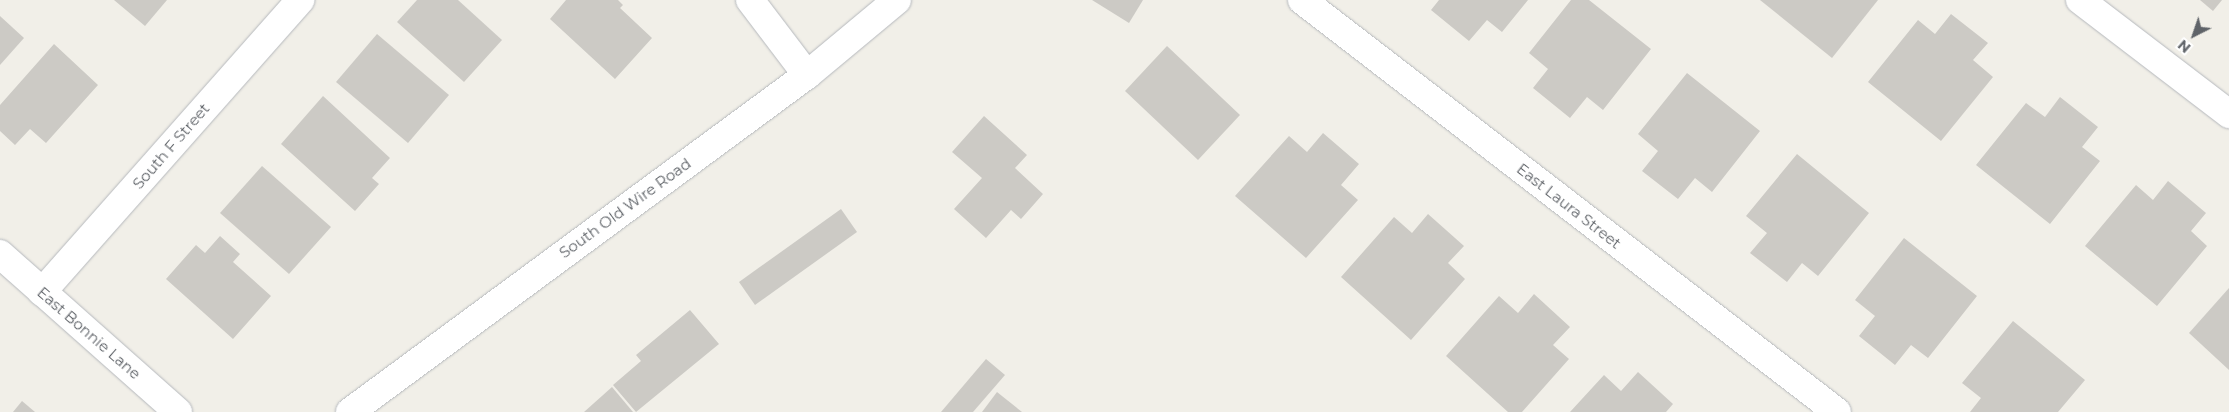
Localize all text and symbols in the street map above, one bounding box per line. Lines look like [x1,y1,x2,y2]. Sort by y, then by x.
north arrow [2169,10,2219,60]
text: N [2174,36,2194,57]
street label: South F Street [129,99,213,193]
street label: South Old Wire Road [556,154,694,262]
street label: East Laura Street [1513,160,1625,252]
street label: East Bonnie Lane [34,283,144,383]

